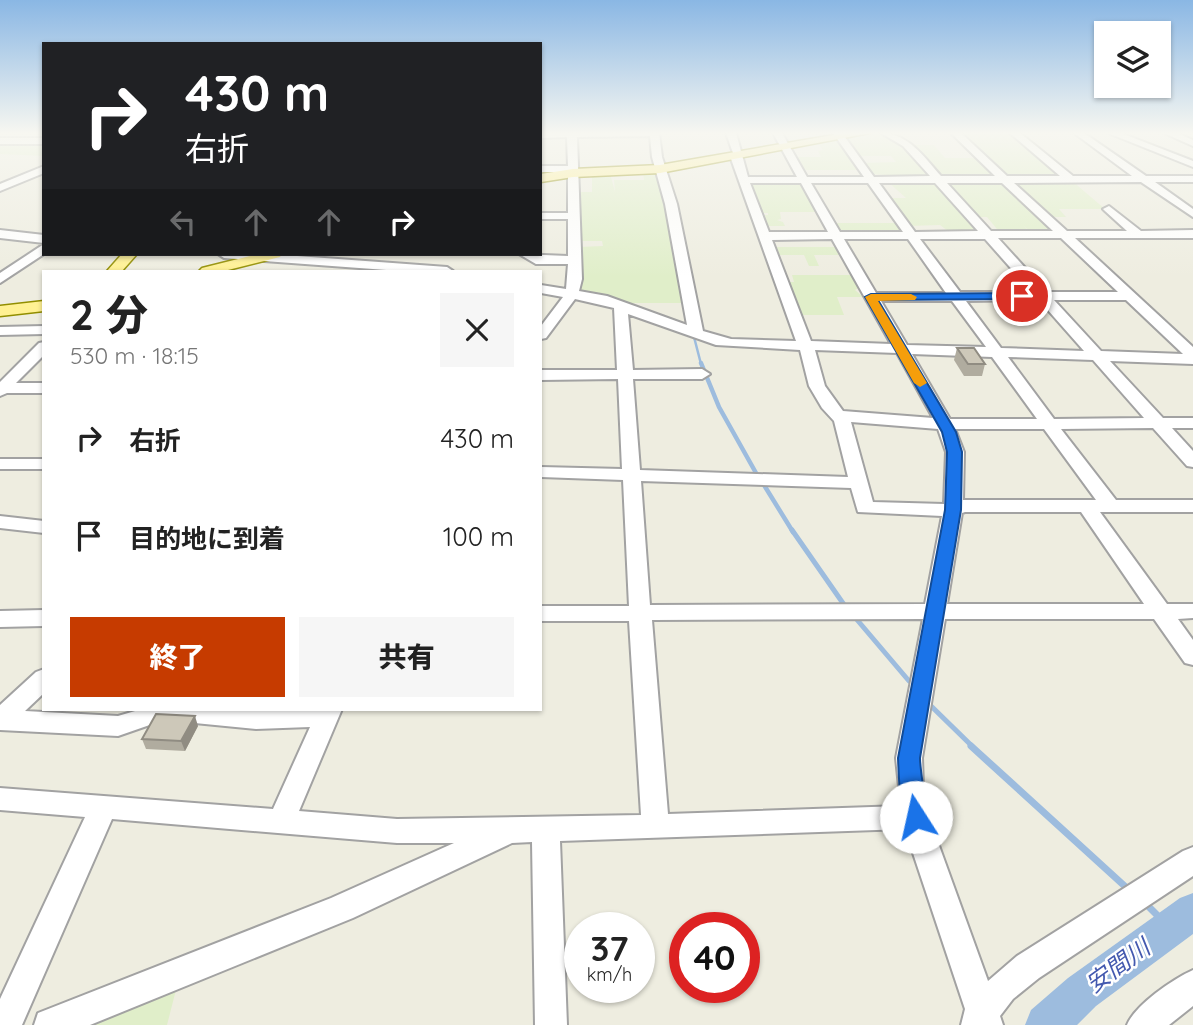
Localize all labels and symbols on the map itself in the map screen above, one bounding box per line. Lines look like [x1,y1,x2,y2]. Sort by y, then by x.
pin [992,266,1052,326]
position arrow [879,780,953,854]
speed limit sign: 40 [669,912,760,1003]
water label: 安間川 [1079,930,1158,998]

